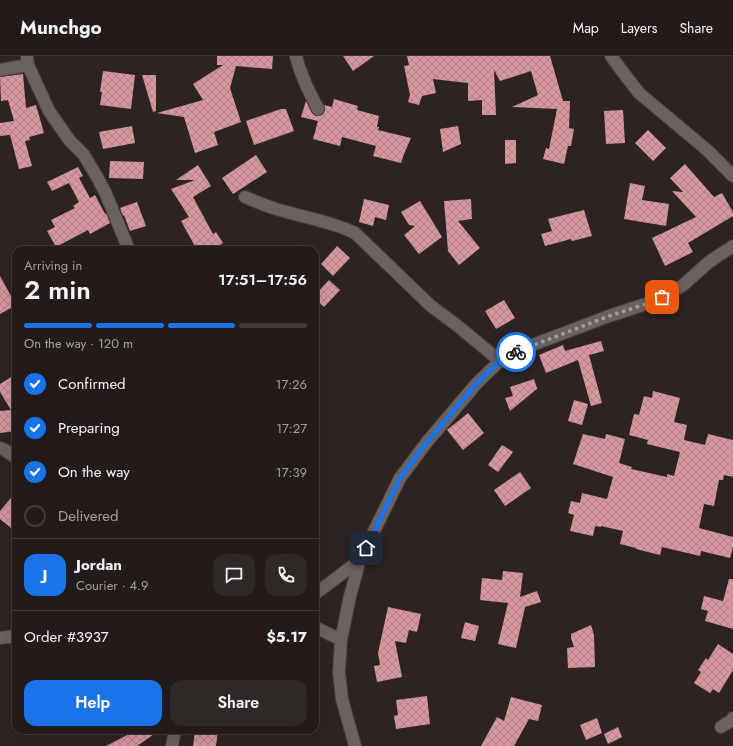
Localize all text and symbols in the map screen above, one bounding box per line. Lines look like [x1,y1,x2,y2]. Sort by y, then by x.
text: Munchgo [20,14,102,41]
text: Map [573,18,599,38]
text: Layers [621,18,657,38]
text: Share [679,18,713,38]
text: Arriving in [24,256,82,275]
text: 17:51–17:56 [218,269,307,291]
text: 2 min [24,271,91,309]
pin [645,280,679,314]
icon: bag [651,286,673,308]
courier [496,332,536,372]
text: On the way · 120 m [24,334,133,353]
icon: bike [505,341,527,363]
icon: check [24,373,46,395]
text: Confirmed [58,373,126,395]
text: 17:26 [276,375,307,394]
icon: check [24,417,46,439]
text: Preparing [58,417,120,439]
text: 17:27 [276,419,307,438]
icon: check [24,461,46,483]
text: On the way [58,461,130,483]
text: 17:39 [276,463,307,482]
text: Delivered [58,505,119,527]
pin [349,531,383,565]
icon: home [355,537,377,559]
text: Jordan [76,554,122,576]
button: chat [213,554,255,596]
button: phone [265,554,307,596]
text: J [43,564,47,586]
text: Courier · 4.9 [76,576,149,595]
text: Order #3937 [24,626,109,648]
text: $5.17 [266,626,307,648]
button: Help [24,680,162,726]
button: Share [170,680,307,726]

